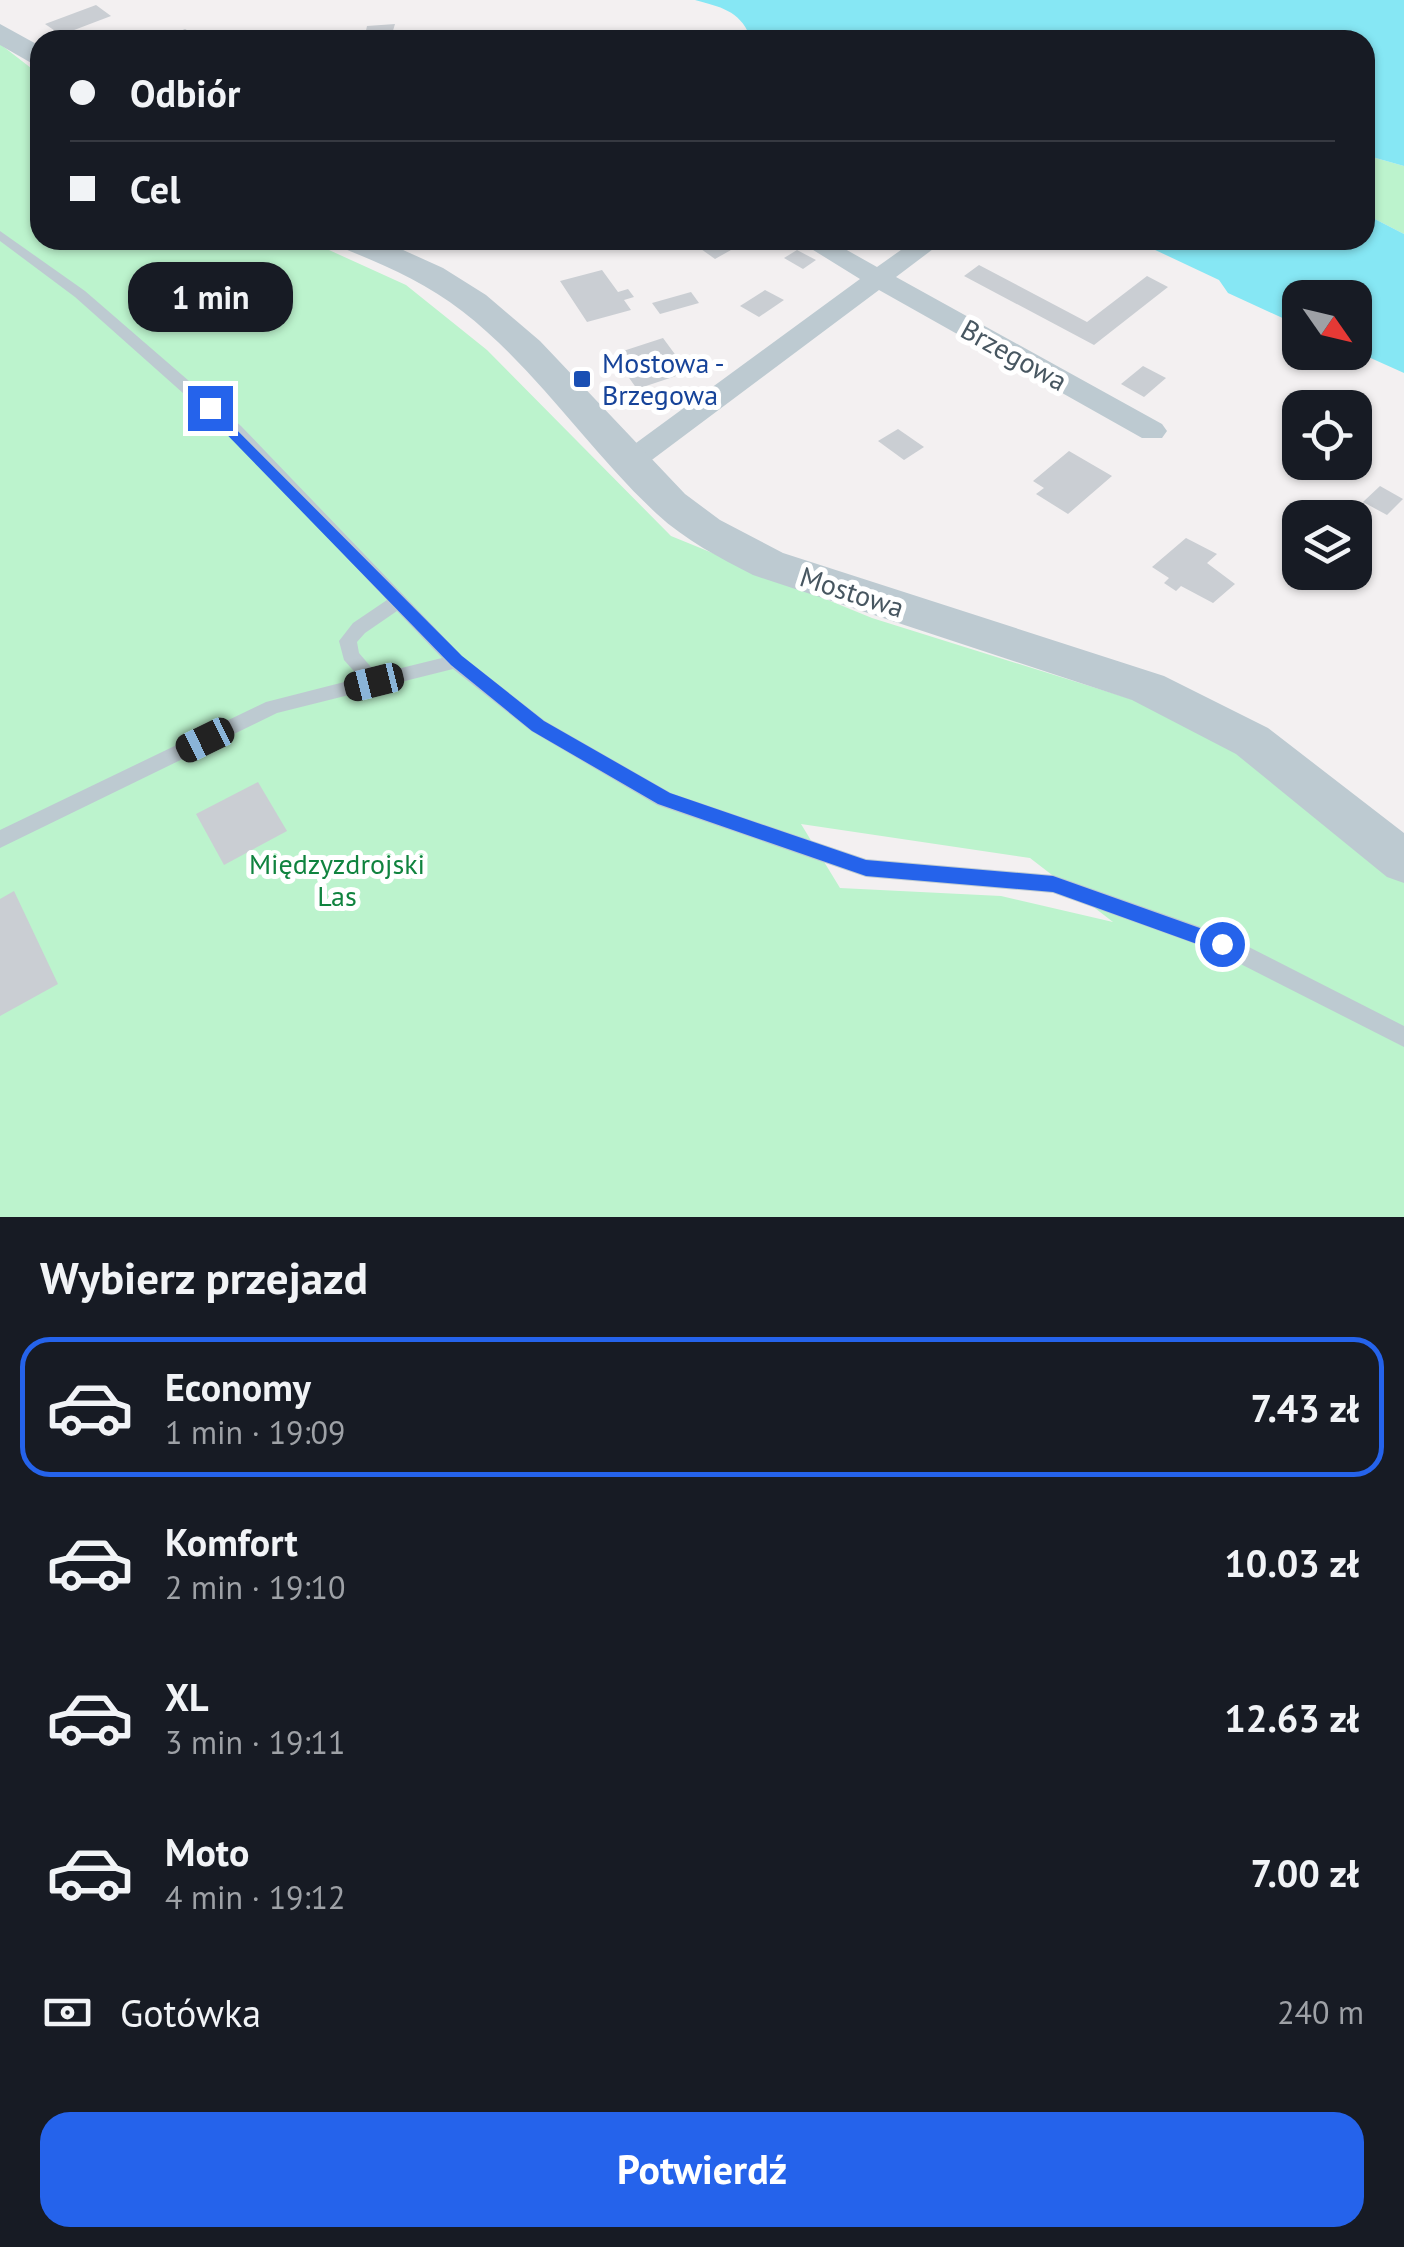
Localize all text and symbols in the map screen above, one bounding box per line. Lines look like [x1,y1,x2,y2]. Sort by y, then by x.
text: Odbiór [130,68,240,117]
text: Cel [130,164,180,213]
callout: 1 min [128,263,292,333]
text: 1 min [171,276,250,318]
north arrow [1282,280,1372,370]
map controls [1282,280,1372,590]
street label: Brzegowa [955,310,1074,399]
place label: Mostowa - Brzegowa [602,344,725,413]
marker: Mostowa - Brzegowa [571,368,593,390]
route end [188,386,233,431]
button: locate [1282,390,1372,480]
button: layers [1282,500,1372,590]
street label: Mostowa [795,557,909,626]
car [341,660,407,704]
car [171,713,239,767]
park label: Międzyzdrojski Las [249,845,425,914]
route start [1200,922,1245,967]
text: Wybierz przejazd [40,1248,368,1306]
icon: car [45,1362,135,1452]
text: Economy [165,1362,311,1411]
text: 7.43 zł [1250,1383,1359,1432]
text: 1 min · 19:09 [165,1411,345,1453]
icon: car [45,1517,135,1607]
text: Komfort [165,1517,298,1566]
text: 10.03 zł [1224,1538,1359,1587]
text: 2 min · 19:10 [165,1566,345,1608]
icon: car [45,1672,135,1762]
text: XL [165,1672,209,1721]
text: 12.63 zł [1224,1693,1359,1742]
text: 3 min · 19:11 [165,1721,345,1763]
icon: car [45,1827,135,1917]
text: Moto [165,1827,249,1876]
text: 7.00 zł [1250,1848,1359,1897]
text: 4 min · 19:12 [165,1876,345,1918]
icon: cash [40,1985,95,2040]
text: Gotówka [120,1988,261,2037]
text: 240 m [1277,1991,1364,2033]
button: Potwierdź [40,2112,1364,2227]

